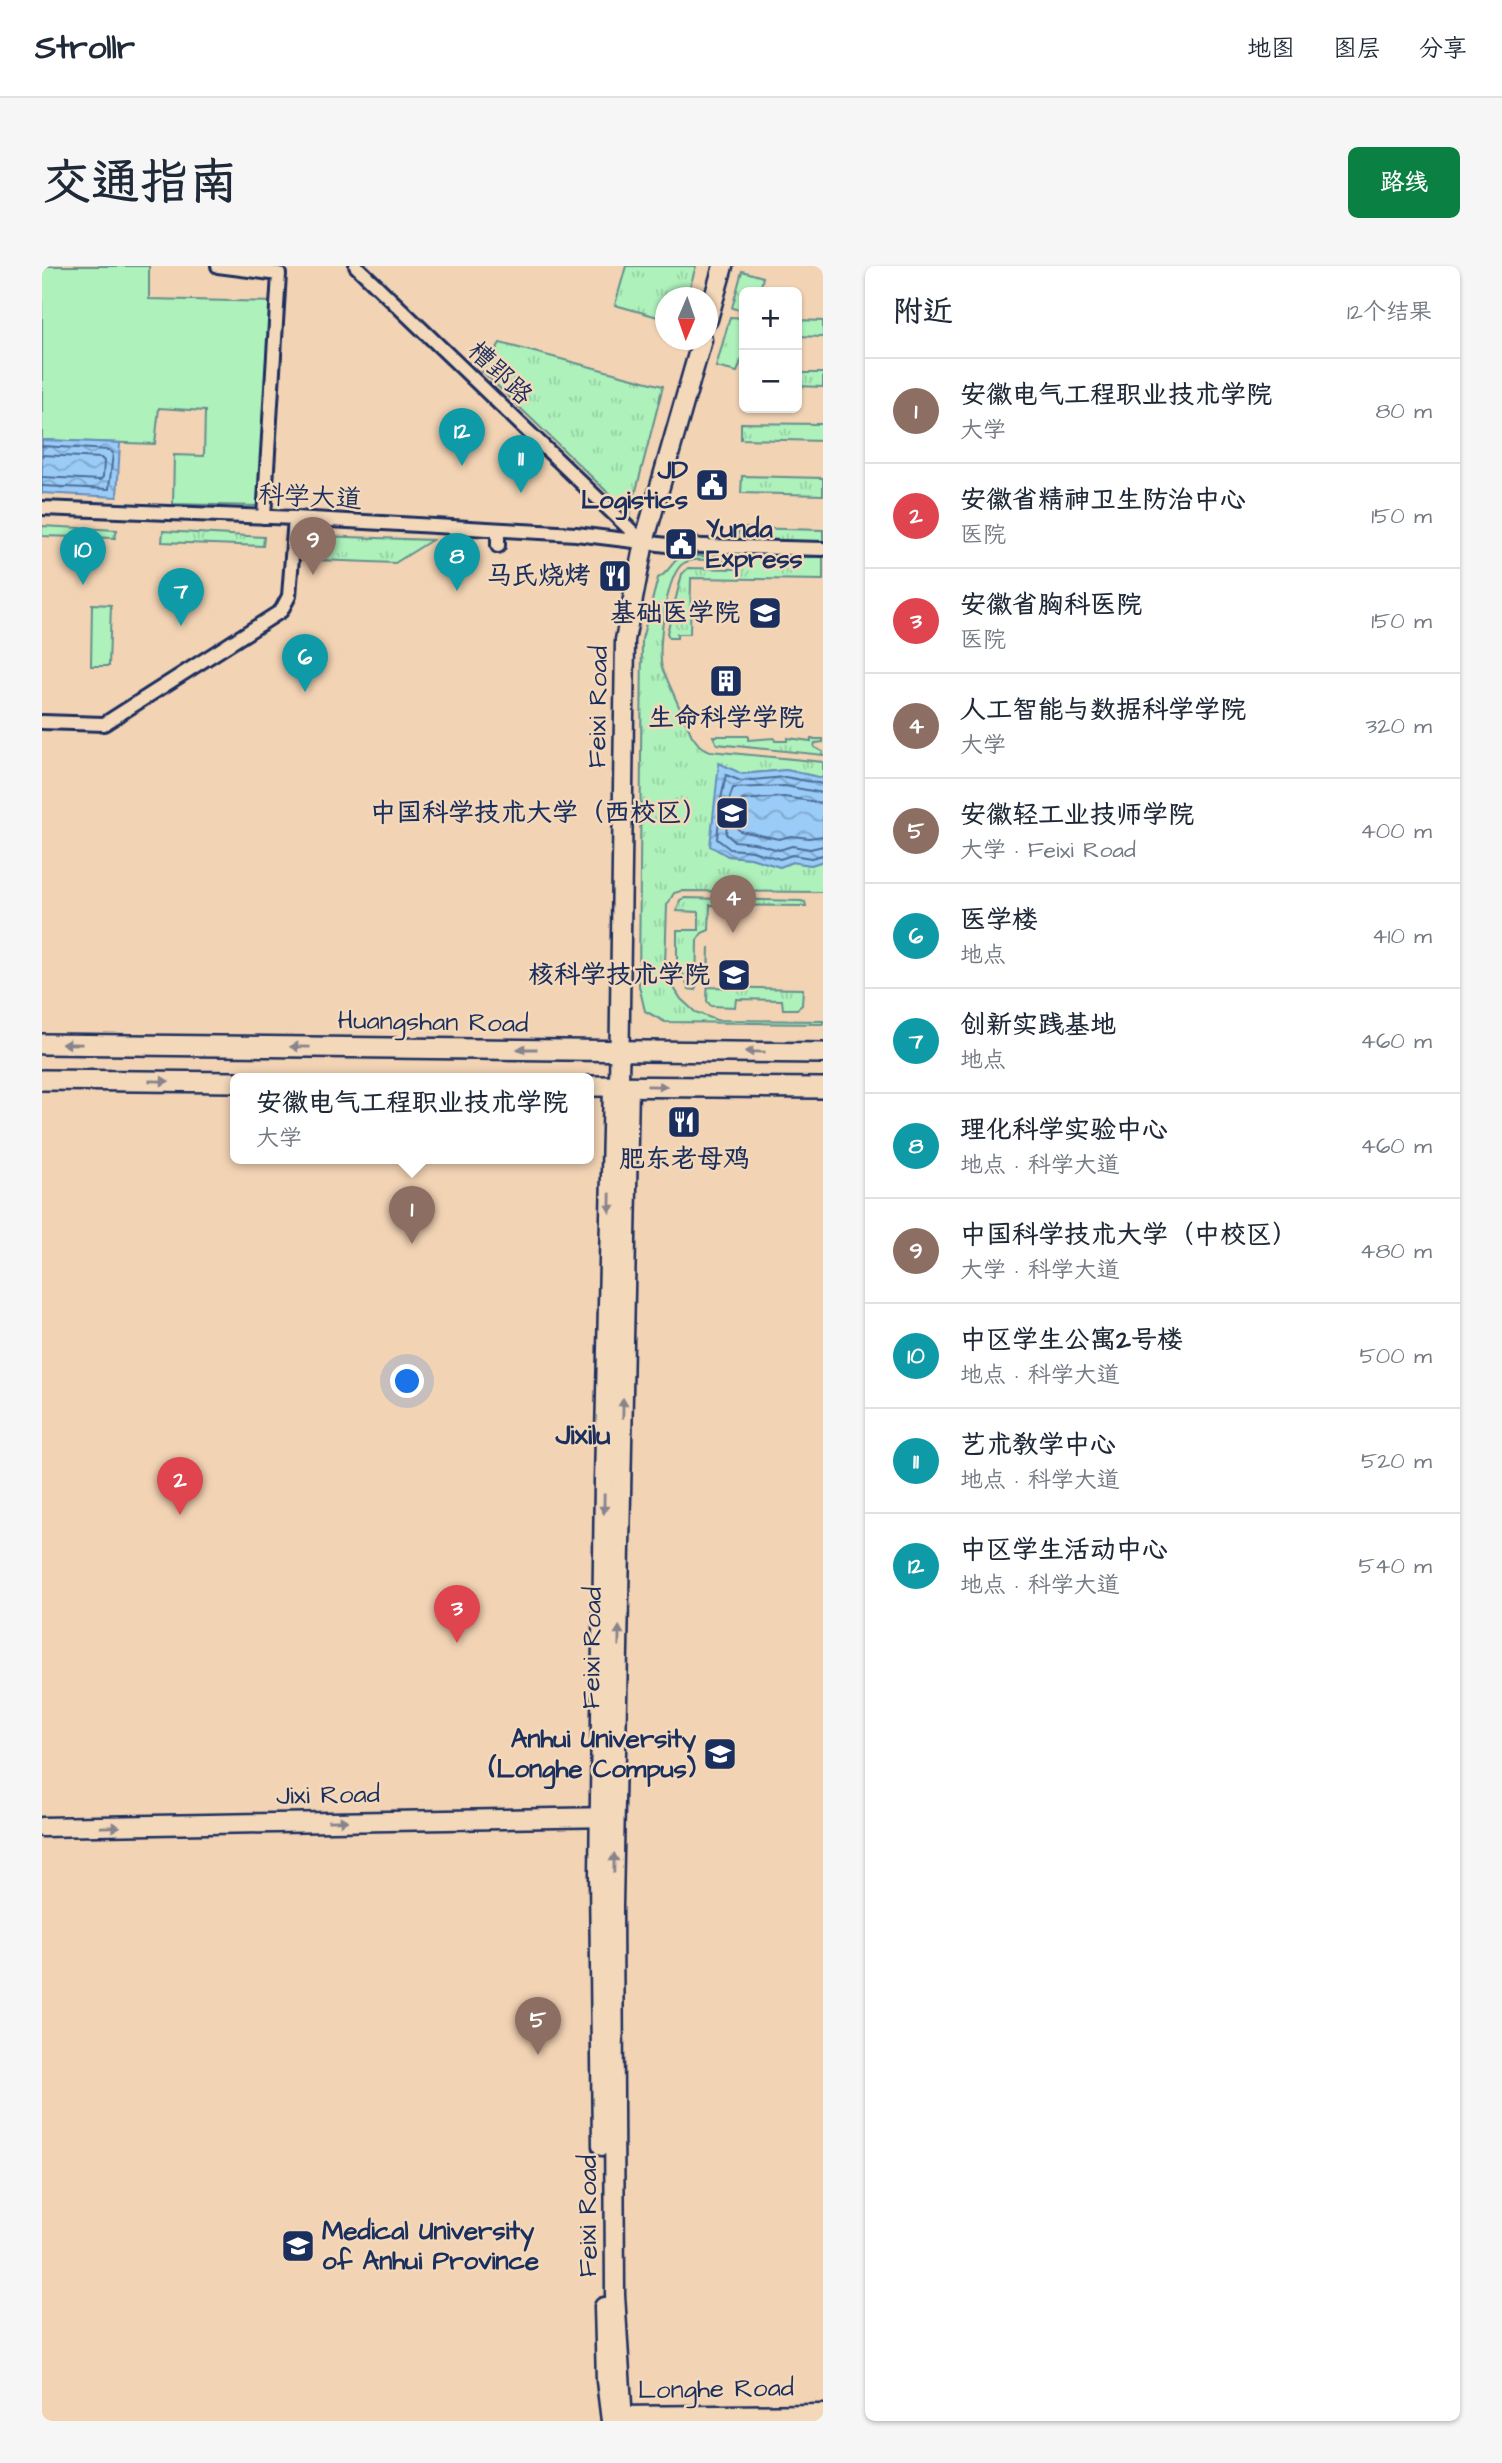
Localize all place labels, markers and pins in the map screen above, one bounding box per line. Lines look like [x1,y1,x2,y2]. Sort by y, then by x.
pin: 12 [439,408,485,466]
pin: 11 [498,435,544,493]
place label: JD Logistics [581,452,688,521]
public building icon: JD Logistics [693,466,731,504]
place label: Yunda Express [706,511,803,577]
pin: 9 [290,517,336,575]
public building icon: Yunda Express [662,525,700,563]
pin: 10 [60,527,106,585]
pin: 8 [434,533,480,591]
restaurant icon: 马氏烧烤 [596,557,634,595]
place label: 马氏烧烤 [486,558,590,594]
pin: 7 [158,568,204,626]
school or university icon: 基础医学院 [746,594,784,632]
place label: 基础医学院 [610,595,740,631]
pin: 6 [282,634,328,692]
building icon: 生命科学学院 [707,662,745,700]
place label: 生命科学学院 [648,700,804,736]
school or university icon: 中国科学技术大学（西校区） [713,794,751,832]
place label: 中国科学技术大学（西校区） [370,795,708,831]
pin: 4 [710,875,756,933]
school or university icon: 核科学技术学院 [715,956,753,994]
place label: 核科学技术学院 [528,957,710,993]
restaurant icon: 肥东老母鸡 [665,1103,703,1141]
place label: 肥东老母鸡 [619,1141,749,1177]
pin: 1 [389,1186,435,1244]
pin: 2 [157,1457,203,1515]
pin: 3 [434,1585,480,1643]
place label: Anhui University (Longhe Compus) [488,1721,697,1790]
school or university icon: Anhui University (Longhe Compus) [701,1735,739,1773]
pin: 5 [515,1997,561,2055]
place label: Medical University of Anhui Province [322,2213,539,2279]
school or university icon: Medical University of Anhui Province [279,2227,317,2265]

